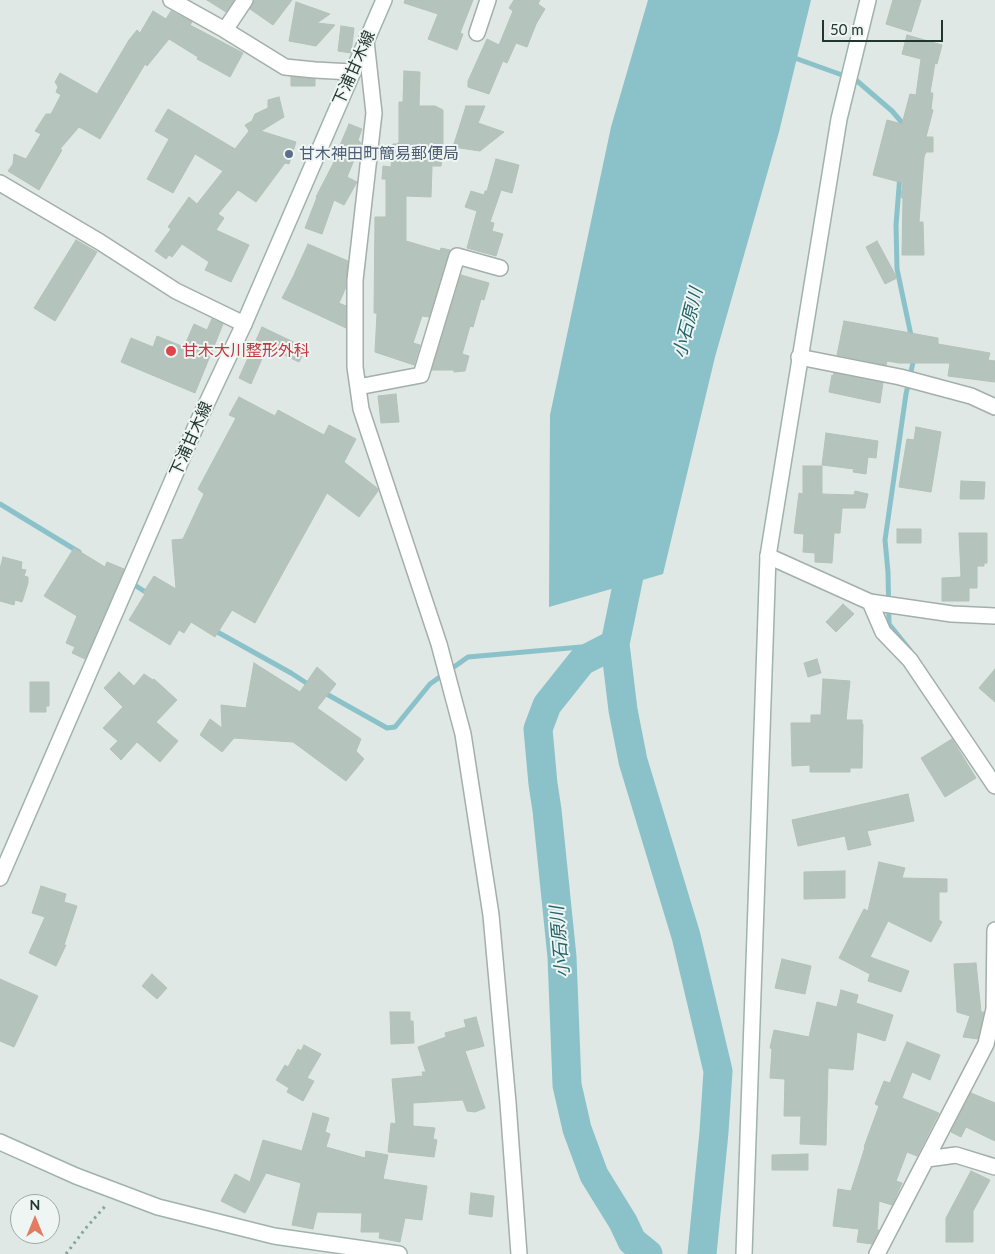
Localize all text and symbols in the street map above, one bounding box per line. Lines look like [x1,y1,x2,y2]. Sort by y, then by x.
scale bar [825,10,946,42]
text: 50 m [830,20,864,38]
street label: 下浦甘木線 [329,28,379,108]
place label: 甘木神田町簡易郵便局 [299,144,459,164]
marker: 甘木神田町簡易郵便局 [283,148,295,160]
water label: 小石原川 [669,285,707,361]
place label: 甘木大川整形外科 [182,341,310,361]
marker: 甘木大川整形外科 [164,344,178,358]
street label: 下浦甘木線 [166,399,216,479]
water label: 小石原川 [546,905,574,979]
north arrow [10,1194,60,1244]
text: N [30,1196,40,1213]

